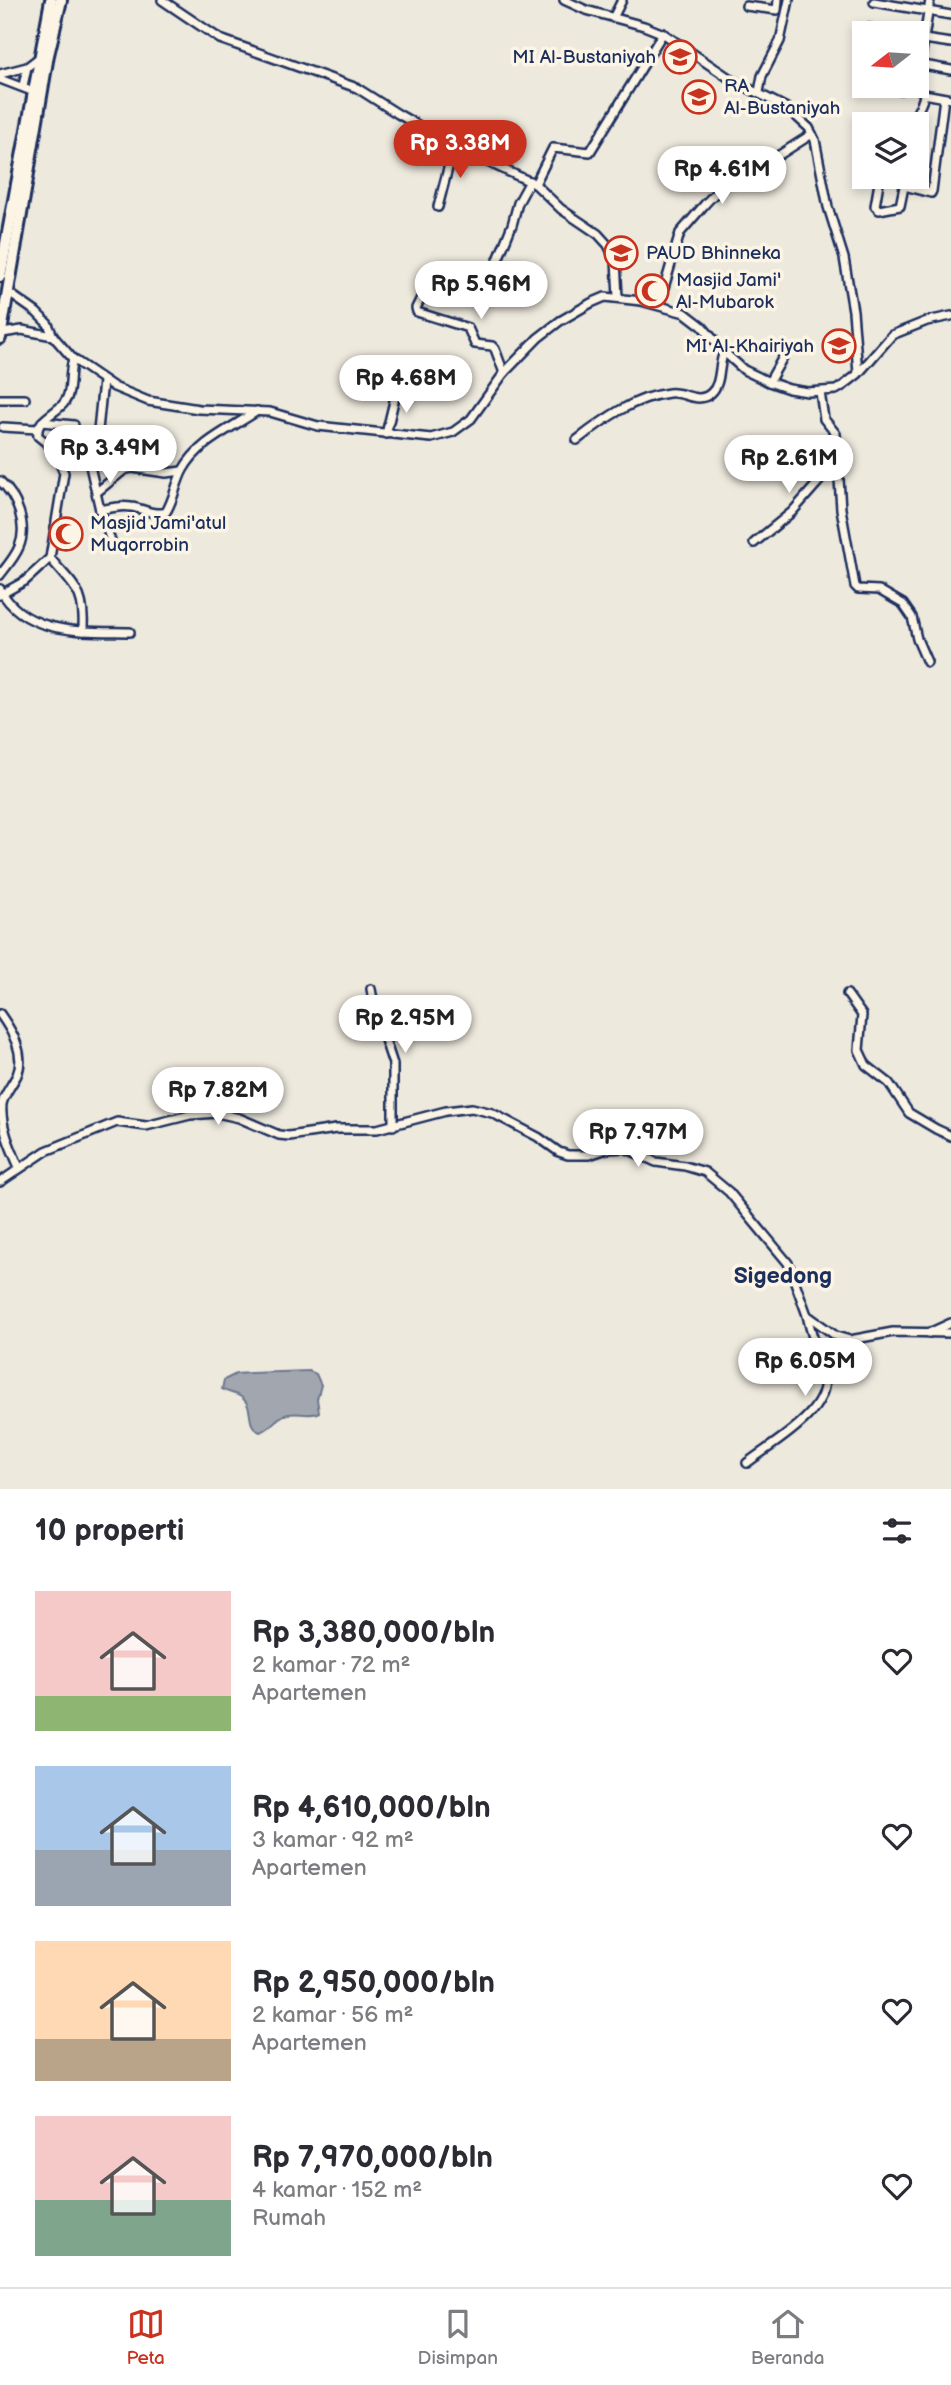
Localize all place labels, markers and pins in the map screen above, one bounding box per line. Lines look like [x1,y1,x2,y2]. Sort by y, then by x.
school or university icon: MI Al-Bustaniyah [661,38,699,76]
place label: MI Al-Bustaniyah [512,46,656,69]
place label: RA Al-Bustaniyah [724,75,840,120]
school or university icon: RA Al-Bustaniyah [680,78,718,116]
pin: Rp 3.38M [388,120,532,180]
pin: Rp 4.61M [650,146,794,206]
school or university icon: PAUD Bhinneka [602,234,640,272]
place label: PAUD Bhinneka [646,242,781,265]
pin: Rp 5.96M [409,262,553,321]
place label: Masjid Jami' Al-Mubarok [676,269,781,314]
mosque icon: Masjid Jami' Al-Mubarok [633,272,671,310]
school or university icon: MI Al-Khairiyah [820,327,858,365]
place label: MI Al-Khairiyah [685,335,814,358]
pin: Rp 4.68M [334,356,478,415]
pin: Rp 3.49M [38,426,182,485]
pin: Rp 2.61M [717,435,861,495]
place label: Masjid Jami'atul Muqorrobin [90,512,226,557]
mosque icon: Masjid Jami'atul Muqorrobin [47,515,85,553]
pin: Rp 2.95M [333,996,477,1055]
pin: Rp 7.82M [146,1068,290,1127]
pin: Rp 7.97M [566,1110,710,1169]
pin: Rp 6.05M [733,1338,877,1398]

